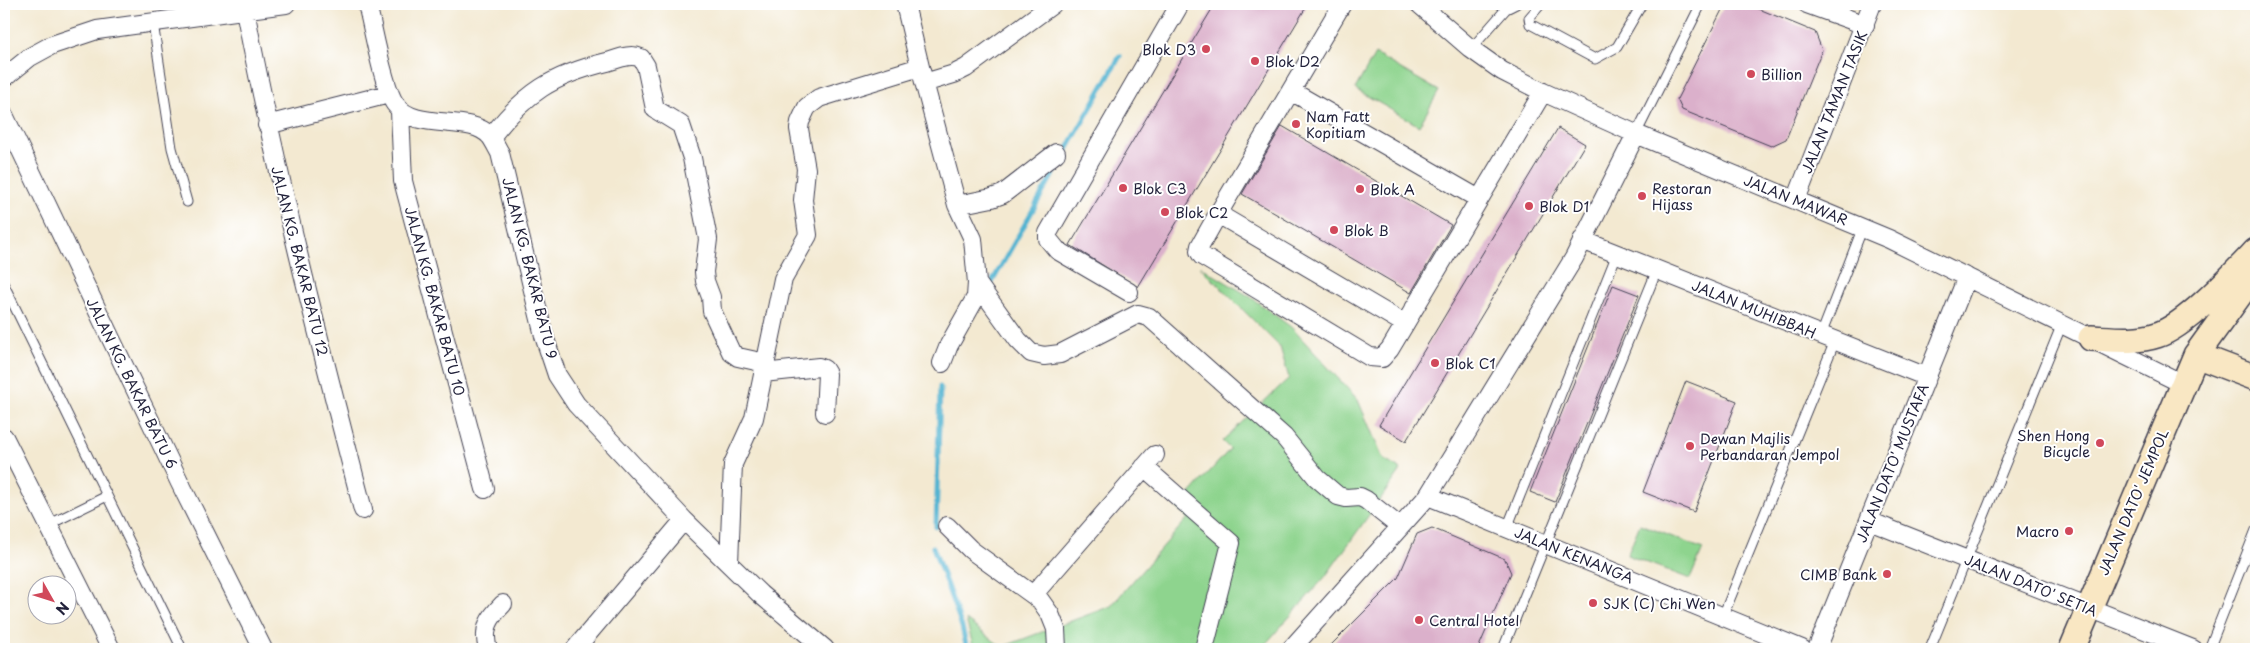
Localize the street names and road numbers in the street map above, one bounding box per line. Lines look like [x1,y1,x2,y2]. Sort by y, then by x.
street label: JALAN TAMAN TASIK [1796,27,1872,177]
street label: JALAN KG. BAKAR BATU 12 [266,164,334,358]
street label: JALAN MAWAR [1741,170,1851,230]
street label: JALAN KG. BAKAR BATU 9 [497,175,563,361]
street label: JALAN KG. BAKAR BATU 10 [400,204,470,398]
street label: JALAN MUHIBBAH [1689,274,1819,344]
street label: JALAN KG. BAKAR BATU 6 [81,294,183,472]
street label: JALAN DATO' MUSTAFA [1851,380,1934,546]
street label: JALAN DATO' JEMPOL [2093,425,2173,579]
street label: JALAN KENANGA [1511,522,1637,589]
street label: JALAN DATO' SETIA [1961,549,2101,621]

